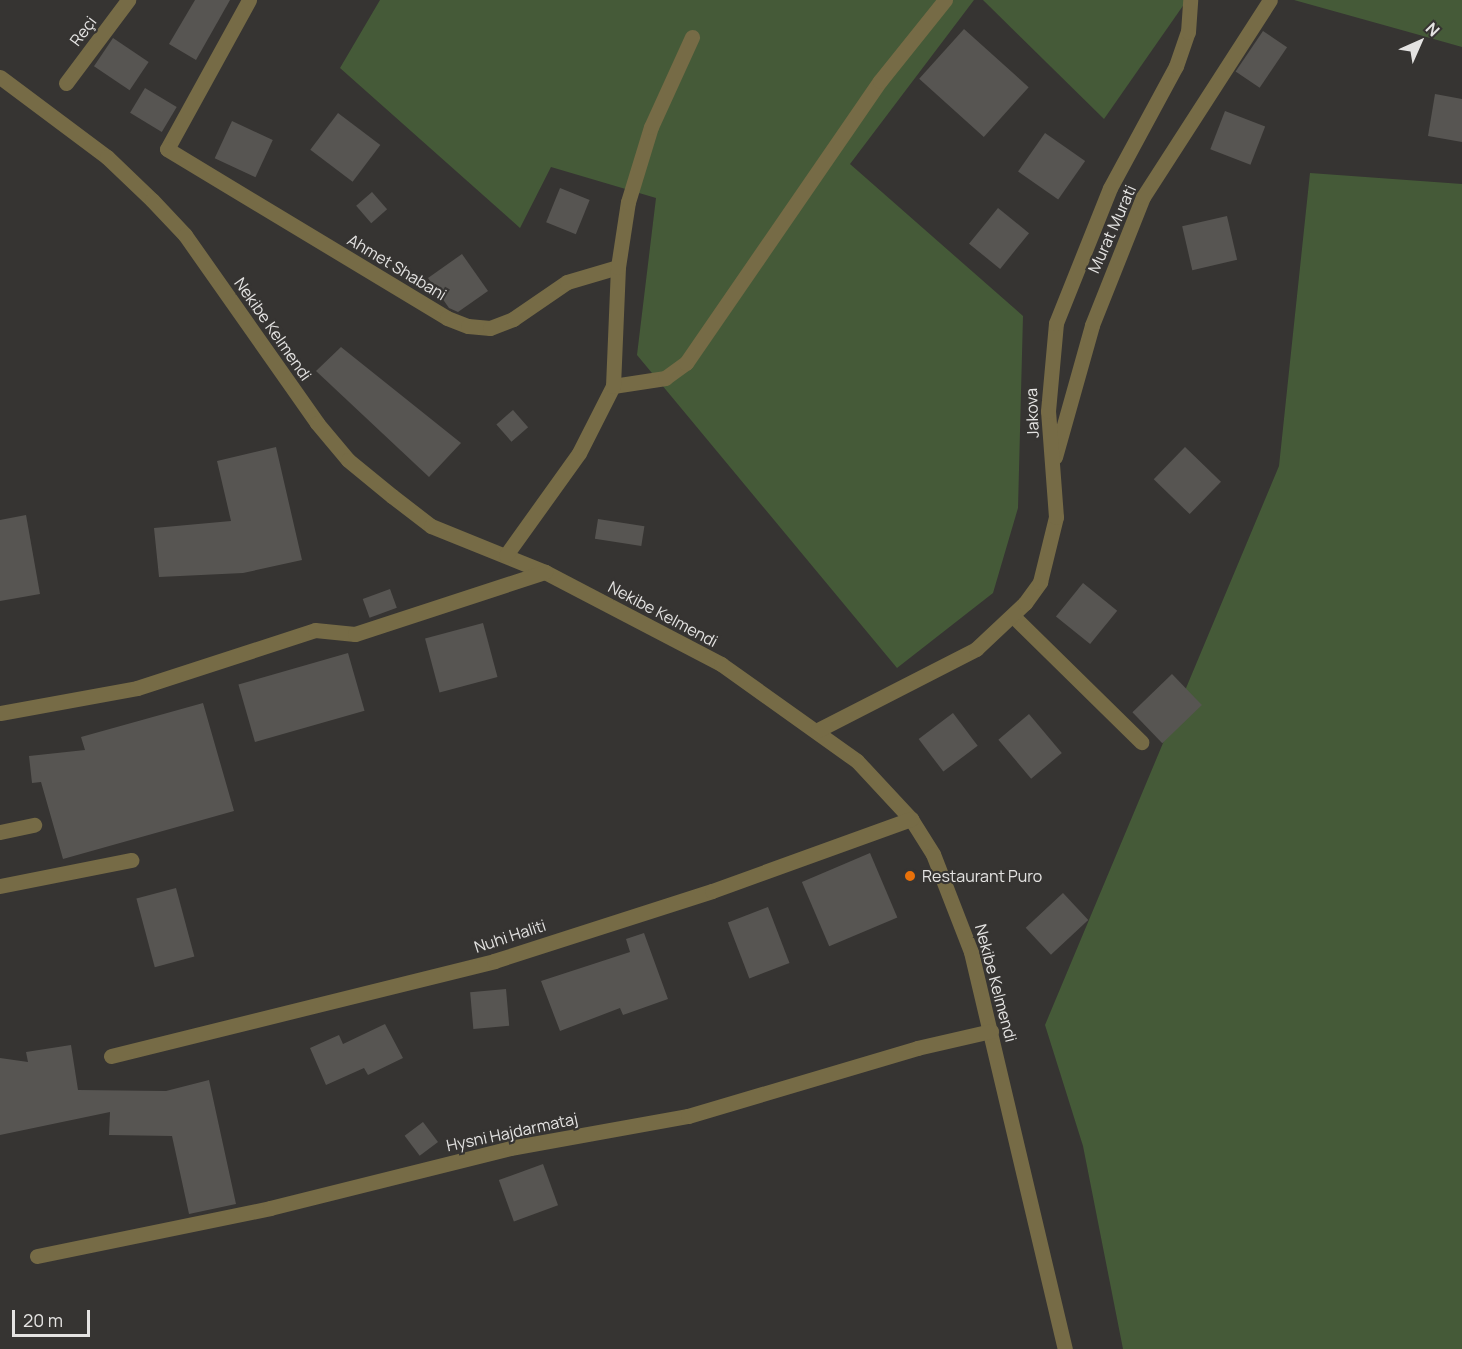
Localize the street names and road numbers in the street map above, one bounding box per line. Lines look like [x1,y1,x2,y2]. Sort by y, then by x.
street label: Reçi [66,13,100,49]
street label: Murat Murati [1084,182,1140,276]
street label: Ahmet Shabani [344,230,450,304]
street label: Nekibe Kelmendi [230,274,316,384]
street label: Jakova [1022,388,1042,438]
street label: Nekibe Kelmendi [605,577,721,651]
street label: Nuhi Haliti [472,915,548,957]
street label: Nekibe Kelmendi [971,922,1021,1044]
street label: Hysni Hajdarmataj [444,1109,580,1155]

